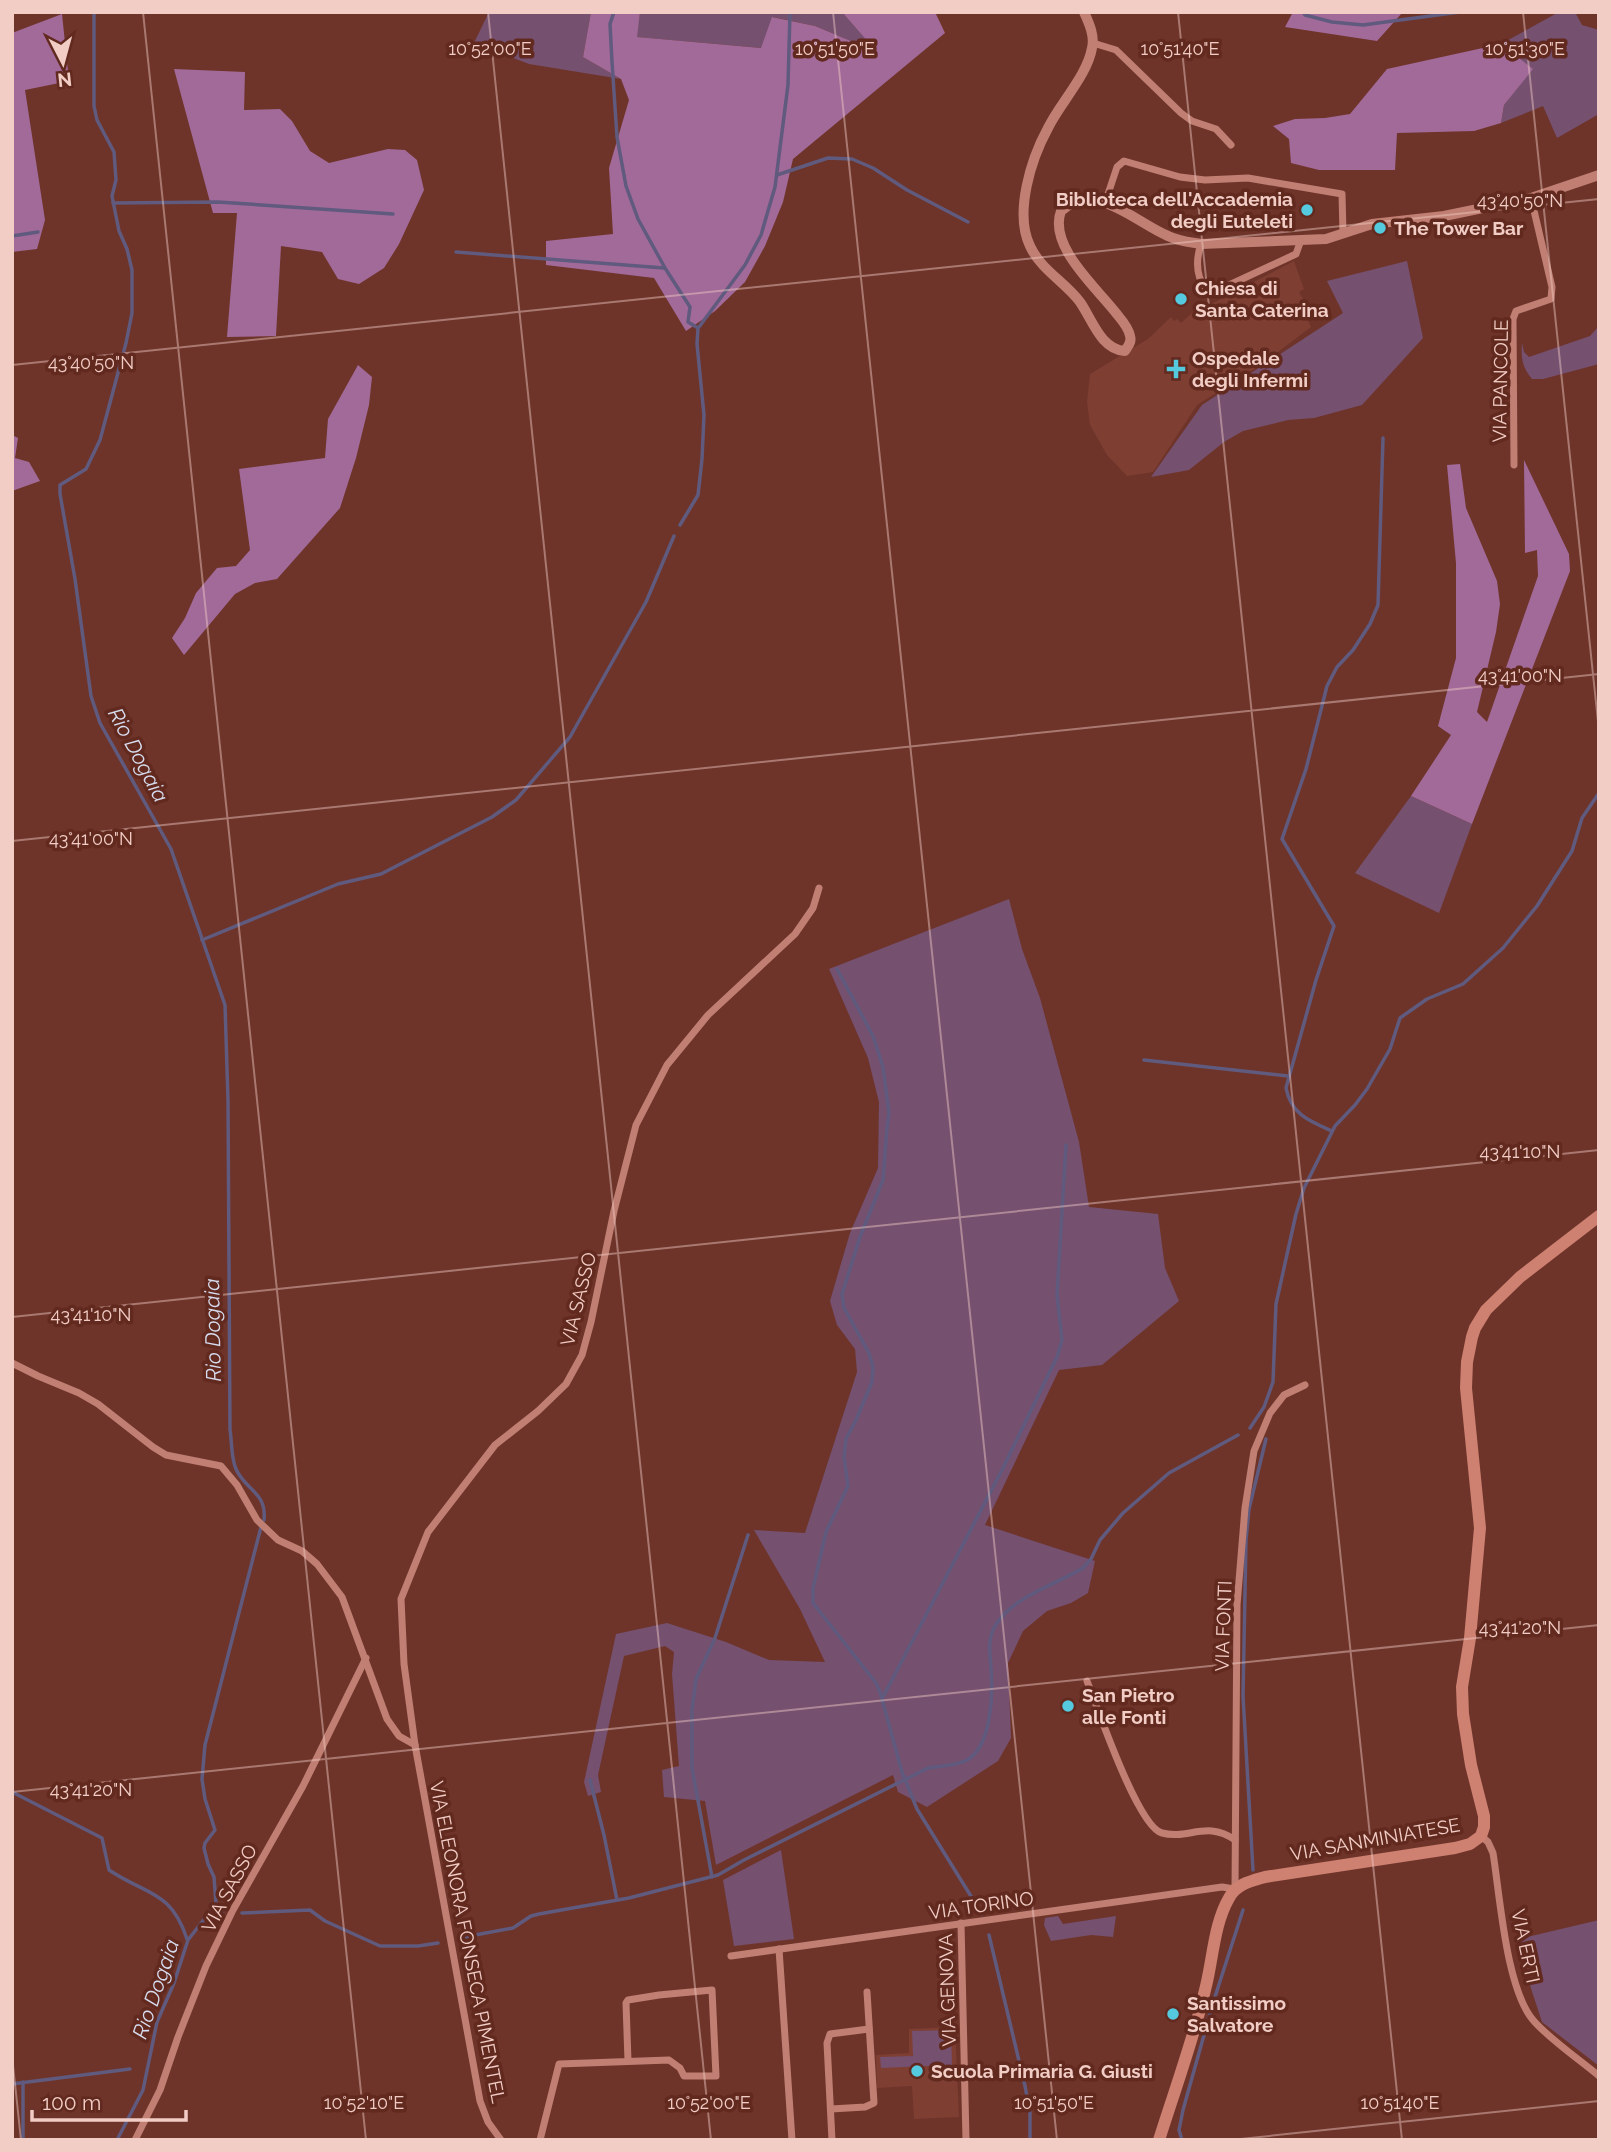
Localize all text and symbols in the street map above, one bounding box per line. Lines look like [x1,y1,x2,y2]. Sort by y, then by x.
north arrow [28,28,98,98]
text: 10°52'00"E [448,38,532,59]
text: 10°51'50"E [795,38,875,59]
text: 10°51'40"E [1140,38,1220,59]
text: 10°51'30"E [1485,38,1565,59]
text: N [56,68,73,92]
place label: Biblioteca dell'Accademia degli Euteleti [1056,188,1293,232]
text: 43°40'50"N [1477,190,1563,211]
marker: Biblioteca dell'Accademia degli Euteleti [1299,202,1315,218]
place label: The Tower Bar [1394,217,1524,239]
marker: The Tower Bar [1372,220,1388,236]
place label: Chiesa di Santa Caterina [1195,277,1329,321]
marker: Chiesa di Santa Caterina [1173,291,1189,307]
street label: VIA PANCOLE [1488,319,1512,443]
place label: Ospedale degli Infermi [1192,347,1308,391]
text: 43°40'50"N [48,352,134,373]
marker: Ospedale degli Infermi [1166,359,1186,379]
text: 43°41'00"N [1478,665,1562,686]
water label: Rio Dogaia [103,703,174,806]
text: 43°41'00"N [49,828,133,849]
text: 43°41'10"N [1480,1141,1560,1162]
street label: VIA SASSO [556,1250,600,1348]
water label: Rio Dogaia [199,1278,226,1382]
text: 43°41'10"N [51,1304,131,1325]
street label: VIA FONTI [1210,1580,1236,1672]
text: 43°41'20"N [1479,1617,1561,1638]
place label: San Pietro alle Fonti [1082,1684,1175,1728]
marker: San Pietro alle Fonti [1060,1698,1076,1714]
text: 43°41'20"N [50,1779,132,1800]
street label: VIA ELEONORA FONSECA PIMENTEL [426,1779,510,2105]
street label: VIA SANMINIATESE [1288,1813,1462,1865]
street label: VIA SASSO [197,1840,261,1936]
street label: VIA TORINO [927,1887,1035,1923]
street label: VIA ERTI [1507,1907,1545,1985]
street label: VIA GENOVA [934,1933,960,2047]
water label: Rio Dogaia [127,1936,184,2042]
place label: Santissimo Salvatore [1187,1992,1286,2036]
marker: Santissimo Salvatore [1165,2006,1181,2022]
place label: Scuola Primaria G. Giusti [931,2060,1153,2082]
marker: Scuola Primaria G. Giusti [909,2063,925,2079]
scale bar [32,2078,186,2122]
text: 100 m [42,2090,101,2115]
text: 10°52'10"E [324,2092,404,2113]
text: 10°52'00"E [667,2092,751,2113]
text: 10°51'50"E [1014,2092,1094,2113]
text: 10°51'40"E [1360,2092,1440,2113]

